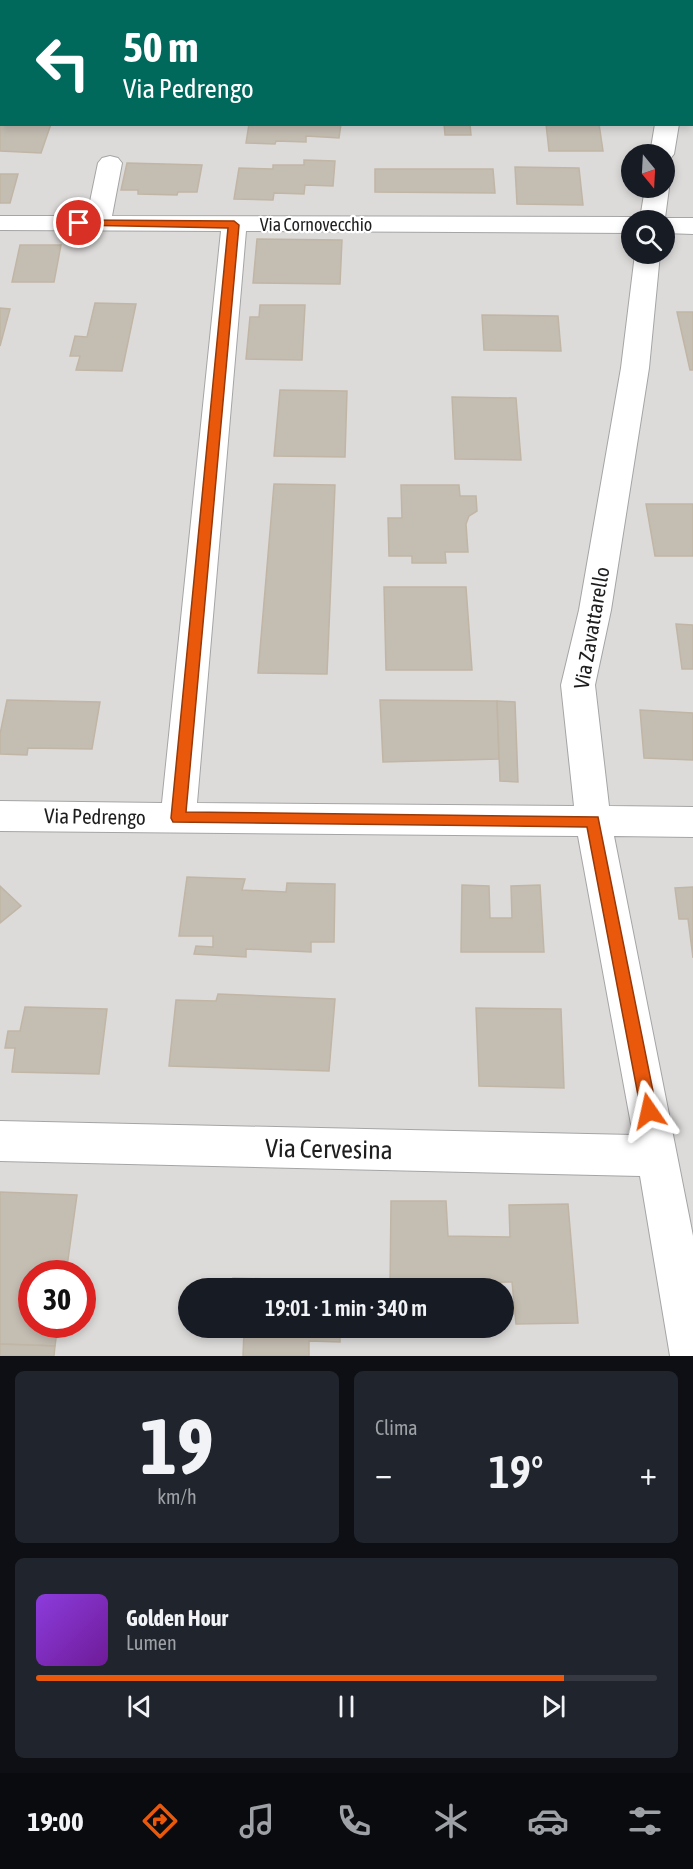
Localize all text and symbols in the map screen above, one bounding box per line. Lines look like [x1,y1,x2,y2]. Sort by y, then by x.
text: 50 m [123,23,198,71]
icon: left [24,24,102,102]
text: Via Pedrengo [123,73,254,104]
north arrow [621,144,675,198]
map controls [621,144,675,264]
pin [53,197,104,248]
icon: arrive [62,206,95,239]
button: search [621,210,675,264]
street label: Via Cornovecchio [260,214,372,235]
street label: Via Zavattarello [568,565,614,691]
street label: Via Pedrengo [44,803,146,829]
position arrow [617,1079,681,1143]
street label: Via Cervesina [265,1133,393,1165]
speed limit sign: 30 [18,1260,96,1338]
text: 19:01 · 1 min · 340 m [265,1295,427,1321]
text: 19 [140,1401,214,1491]
text: Clima [375,1416,418,1439]
text: 19° [489,1446,543,1498]
text: − [375,1454,392,1492]
text: + [640,1454,657,1492]
text: km/h [157,1485,197,1508]
text: Golden Hour [126,1605,228,1631]
text: Lumen [126,1631,177,1654]
icon: previous [123,1690,156,1723]
icon: pause [330,1690,363,1723]
icon: next [537,1690,570,1723]
icon: directions [139,1800,181,1842]
icon: music [236,1800,278,1842]
icon: phone [333,1800,375,1842]
icon: climate [430,1800,472,1842]
icon: car [527,1800,569,1842]
icon: filters [624,1800,666,1842]
text: 19:00 [27,1806,84,1837]

